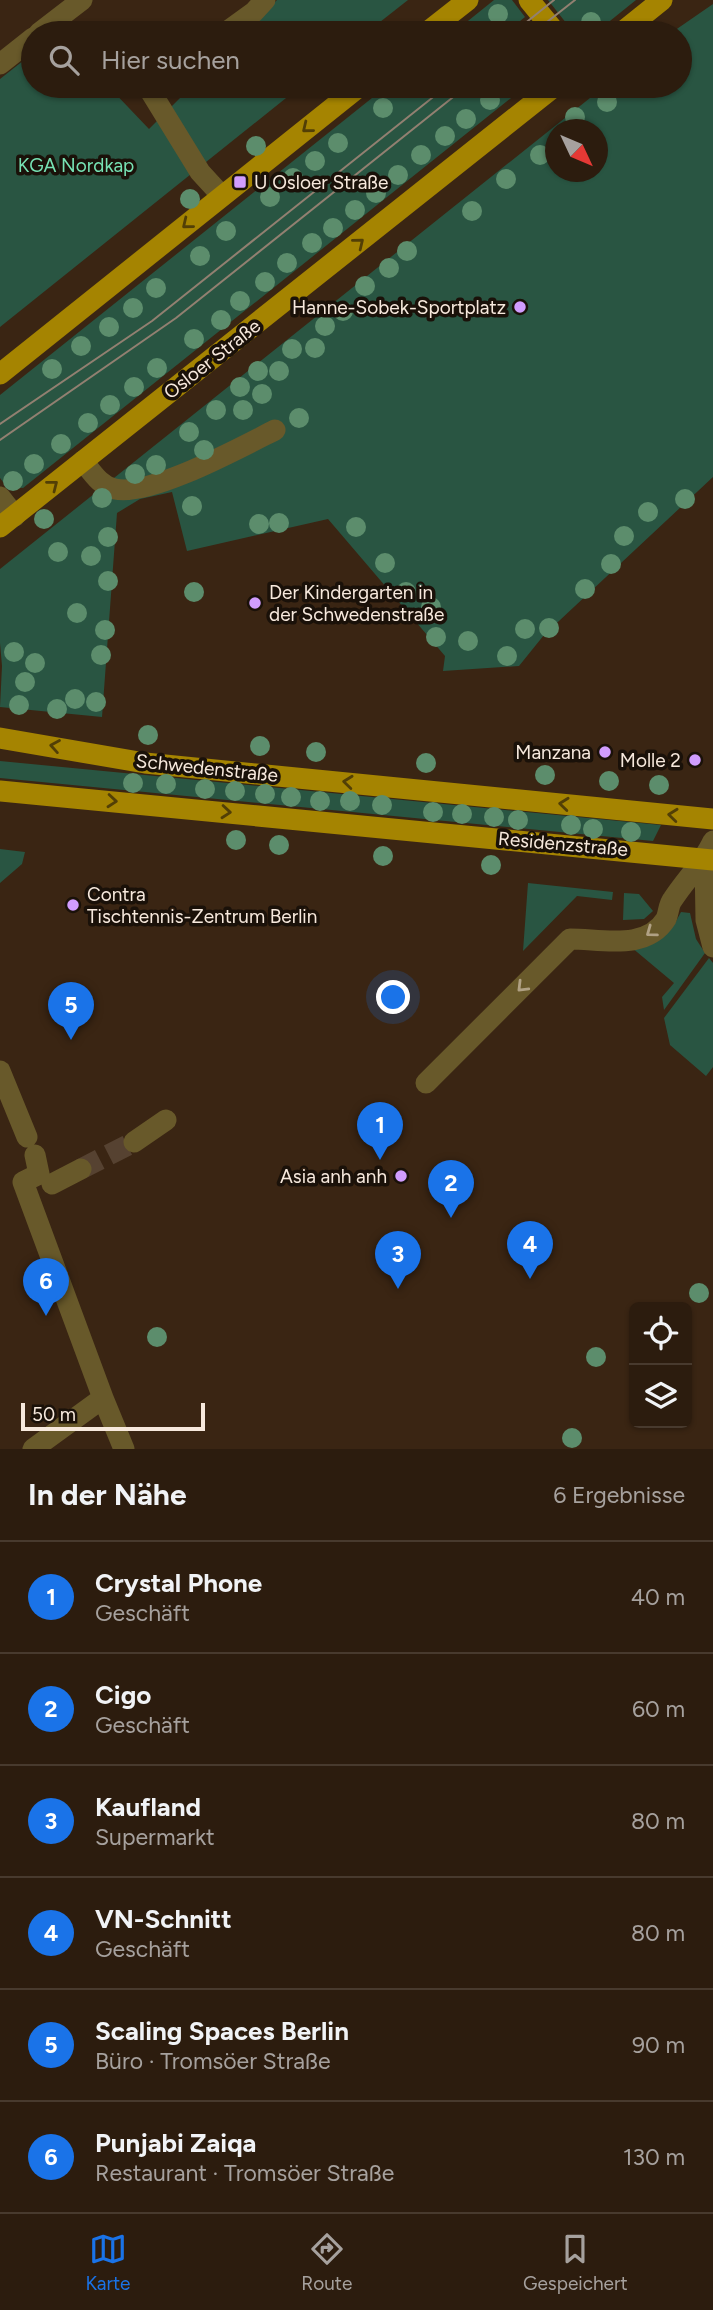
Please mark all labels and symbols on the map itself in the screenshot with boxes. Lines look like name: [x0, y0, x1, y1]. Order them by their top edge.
north arrow: [545, 119, 608, 182]
one-way arrow: [302, 120, 314, 133]
park label: KGA Nordkap: [18, 154, 134, 177]
place label: U Osloer Straße: [254, 171, 388, 194]
marker: U Osloer Straße: [232, 174, 248, 190]
one-way arrow: [182, 216, 194, 229]
one-way arrow: [351, 239, 364, 251]
place label: Hanne-Sobek-Sportplatz: [292, 296, 506, 319]
marker: Hanne-Sobek-Sportplatz: [512, 299, 528, 315]
street label: Osloer Straße: [159, 314, 265, 404]
one-way arrow: [46, 480, 58, 493]
place label: Der Kindergarten in der Schwedenstraße: [269, 581, 444, 626]
marker: Der Kindergarten in der Schwedenstraße: [247, 595, 263, 611]
one-way arrow: [49, 739, 61, 754]
place label: Manzana: [515, 741, 591, 764]
marker: Manzana: [597, 744, 613, 760]
street label: Schwedenstraße: [135, 749, 279, 787]
place label: Molle 2: [620, 749, 681, 772]
marker: Molle 2: [687, 752, 703, 768]
one-way arrow: [342, 775, 354, 790]
one-way arrow: [106, 794, 118, 809]
one-way arrow: [559, 797, 570, 812]
one-way arrow: [221, 804, 232, 819]
one-way arrow: [667, 807, 679, 822]
street label: Residenzstraße: [497, 827, 629, 861]
place label: Contra Tischtennis-Zentrum Berlin: [87, 883, 317, 928]
marker: Contra Tischtennis-Zentrum Berlin: [65, 897, 81, 913]
one-way arrow: [646, 924, 659, 936]
one-way arrow: [518, 979, 530, 991]
your location: [376, 980, 410, 1014]
pin: 5: [48, 982, 94, 1040]
pin: 1: [357, 1102, 403, 1160]
pin: 2: [428, 1160, 474, 1218]
place label: Asia anh anh: [280, 1165, 387, 1188]
marker: Asia anh anh: [393, 1168, 409, 1184]
pin: 4: [507, 1221, 553, 1279]
pin: 3: [375, 1231, 421, 1289]
pin: 6: [23, 1258, 69, 1316]
scale bar: [21, 1400, 205, 1432]

